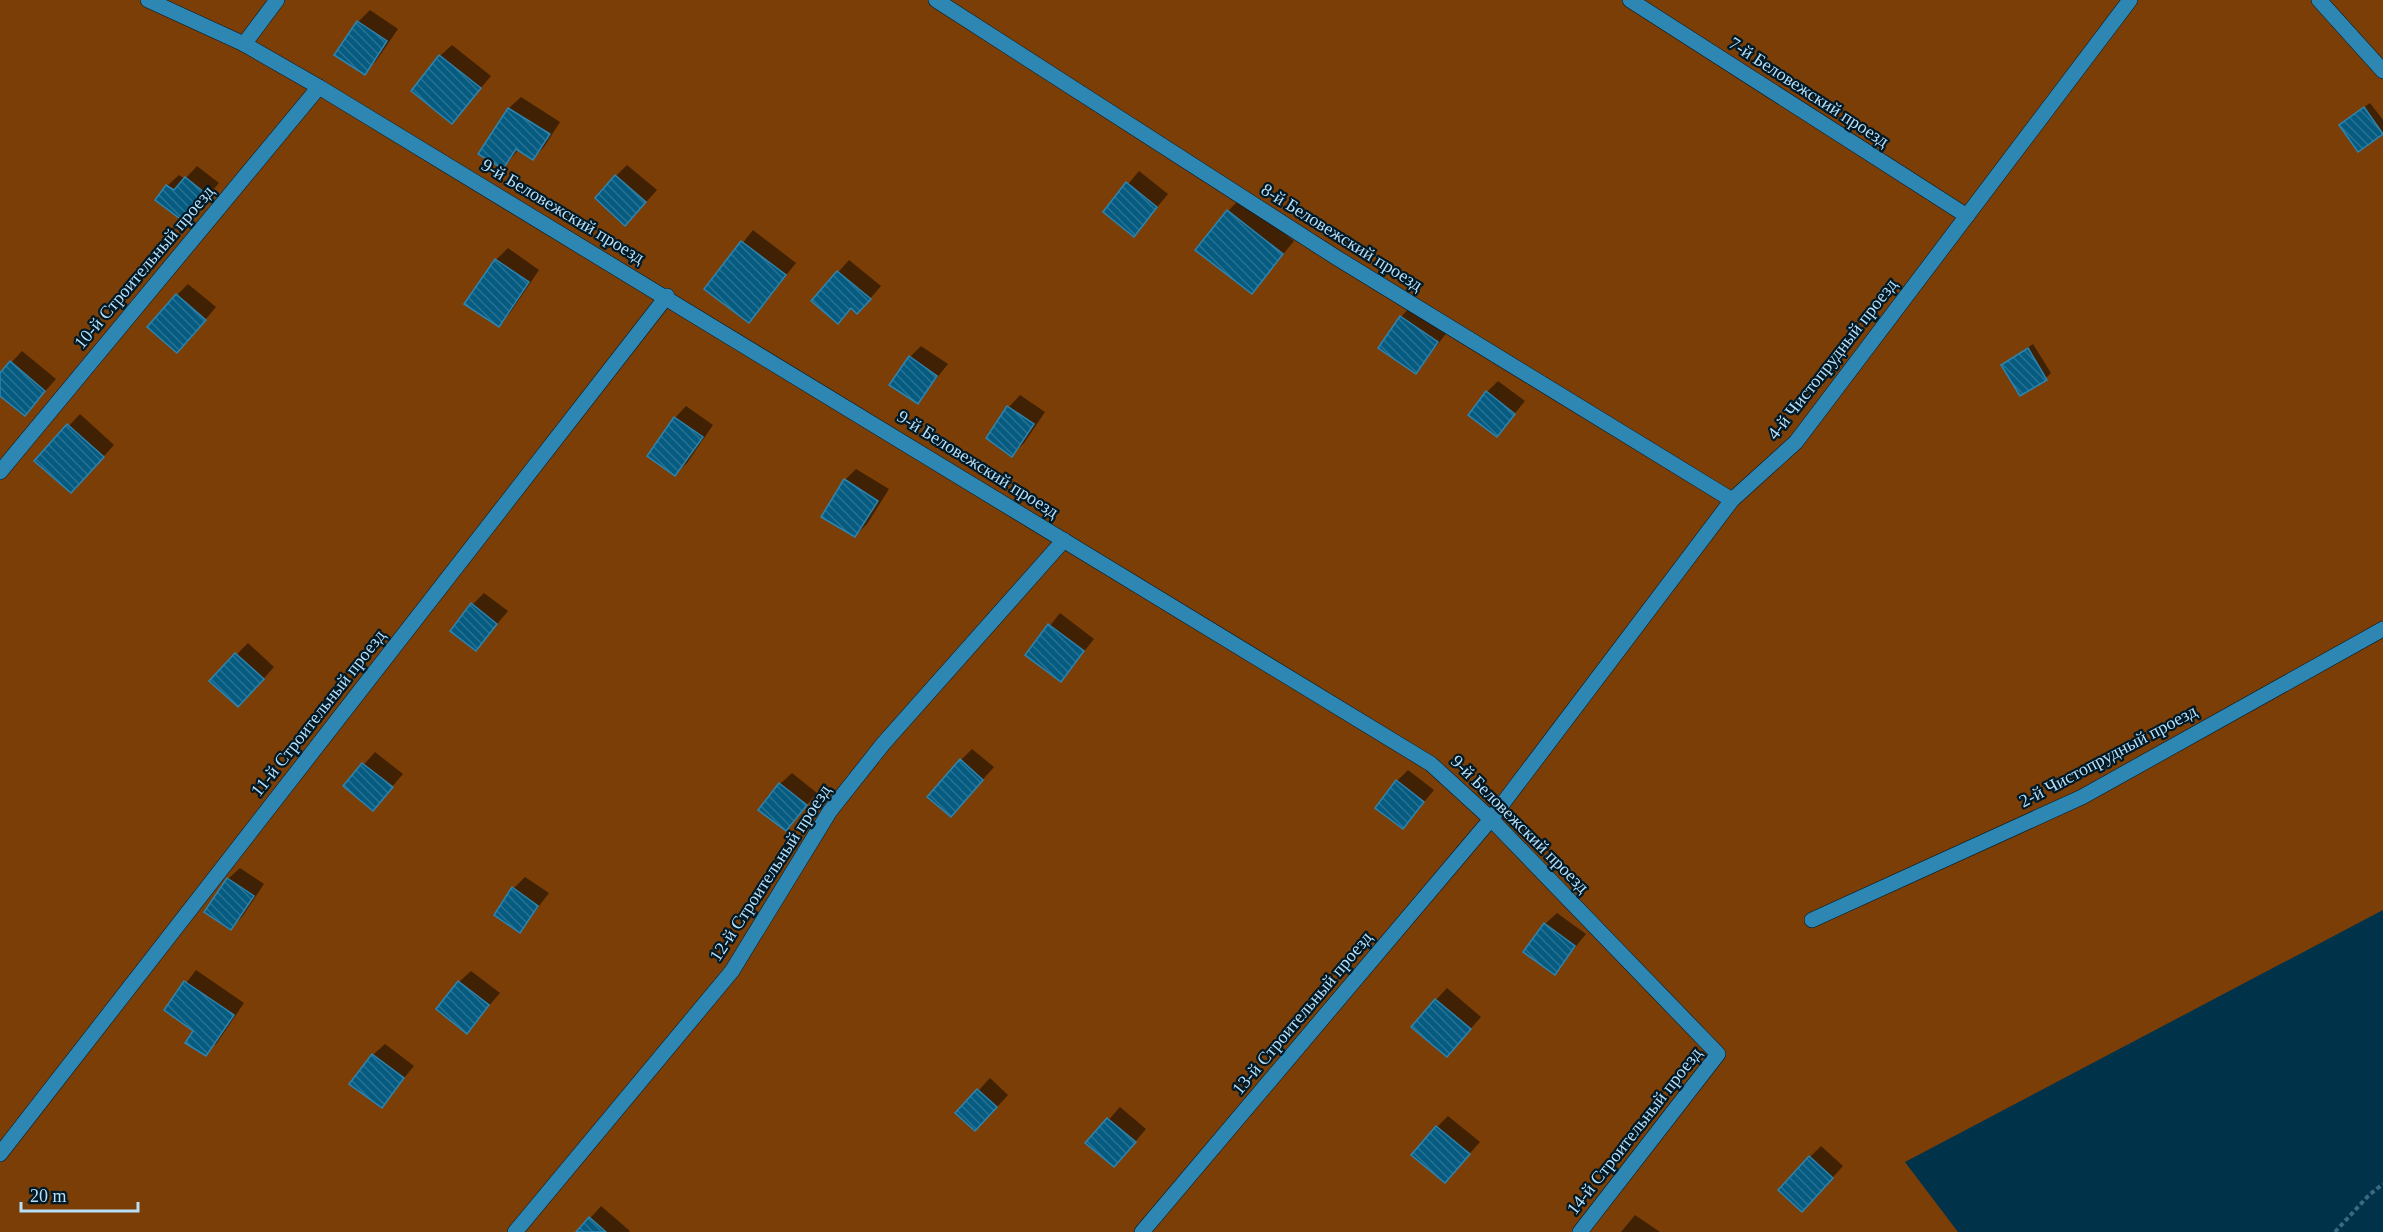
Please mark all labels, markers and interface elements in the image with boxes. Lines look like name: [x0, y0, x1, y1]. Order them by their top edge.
street label: 7-й Беловежский проезд: [1725, 33, 1893, 151]
street label: 9-й Беловежский проезд: [478, 154, 648, 268]
street label: 8-й Беловежский проезд: [1258, 179, 1426, 295]
street label: 10-й Строительный проезд: [70, 181, 218, 353]
street label: 4-й Чистопрудный проезд: [1763, 275, 1901, 443]
street label: 9-й Беловежский проезд: [894, 406, 1062, 522]
street label: 11-й Строительный проезд: [247, 626, 389, 800]
street label: 2-й Чистопрудный проезд: [2016, 701, 2200, 811]
street label: 9-й Беловежский проезд: [1447, 751, 1593, 897]
street label: 12-й Строительный проезд: [705, 781, 835, 965]
street label: 13-й Строительный проезд: [1228, 927, 1376, 1099]
street label: 14-й Строительный проезд: [1563, 1043, 1705, 1219]
scale bar: [21, 1175, 138, 1213]
text: 20 m: [30, 1186, 67, 1206]

